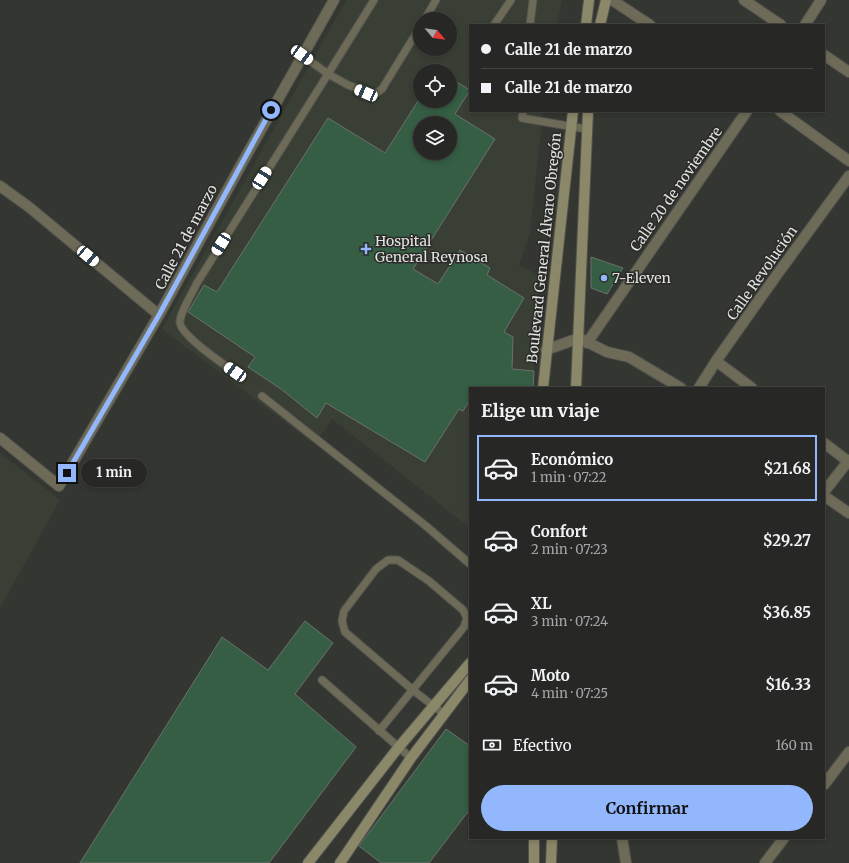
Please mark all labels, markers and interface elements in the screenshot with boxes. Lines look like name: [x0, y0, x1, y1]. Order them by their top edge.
north arrow: [413, 12, 457, 56]
map controls: [413, 12, 457, 160]
text: Calle 21 de marzo: [505, 40, 632, 59]
car: [289, 43, 315, 67]
button: locate: [413, 64, 457, 108]
text: Calle 21 de marzo: [505, 78, 632, 97]
car: [353, 83, 379, 103]
route start: [262, 101, 280, 119]
button: layers: [413, 116, 457, 160]
street label: Calle 20 de noviembre: [626, 123, 726, 255]
street label: Boulevard General Álvaro Obregón: [523, 132, 565, 364]
car: [251, 165, 273, 191]
street label: Calle 21 de marzo: [151, 181, 221, 293]
street label: Calle Revolución: [723, 222, 801, 324]
car: [210, 231, 232, 257]
place label: Hospital General Reynosa: [375, 232, 489, 266]
marker: Hospital General Reynosa: [360, 243, 372, 255]
car: [75, 244, 101, 268]
place label: 7-Eleven: [612, 269, 671, 287]
marker: 7-Eleven: [599, 273, 609, 283]
car: [222, 360, 248, 384]
text: Elige un viaje: [481, 399, 600, 422]
icon: car: [483, 450, 519, 486]
text: Económico: [531, 450, 613, 469]
callout: 1 min: [81, 459, 147, 487]
text: $21.68: [763, 459, 811, 478]
route end: [58, 464, 76, 482]
text: 1 min: [96, 464, 132, 481]
text: 1 min · 07:22: [531, 469, 606, 486]
icon: car: [483, 522, 519, 558]
text: Confort: [531, 522, 588, 541]
text: $29.27: [763, 531, 811, 550]
text: 2 min · 07:23: [531, 541, 608, 558]
icon: car: [483, 594, 519, 630]
text: XL: [531, 594, 552, 613]
text: $36.85: [762, 603, 811, 622]
text: 3 min · 07:24: [531, 613, 608, 630]
icon: car: [483, 666, 519, 702]
text: Moto: [531, 666, 570, 685]
text: $16.33: [765, 675, 811, 694]
text: 4 min · 07:25: [531, 685, 608, 702]
icon: cash: [481, 734, 503, 756]
text: Efectivo: [513, 736, 571, 755]
text: 160 m: [775, 737, 813, 754]
button: Confirmar: [481, 785, 813, 831]

